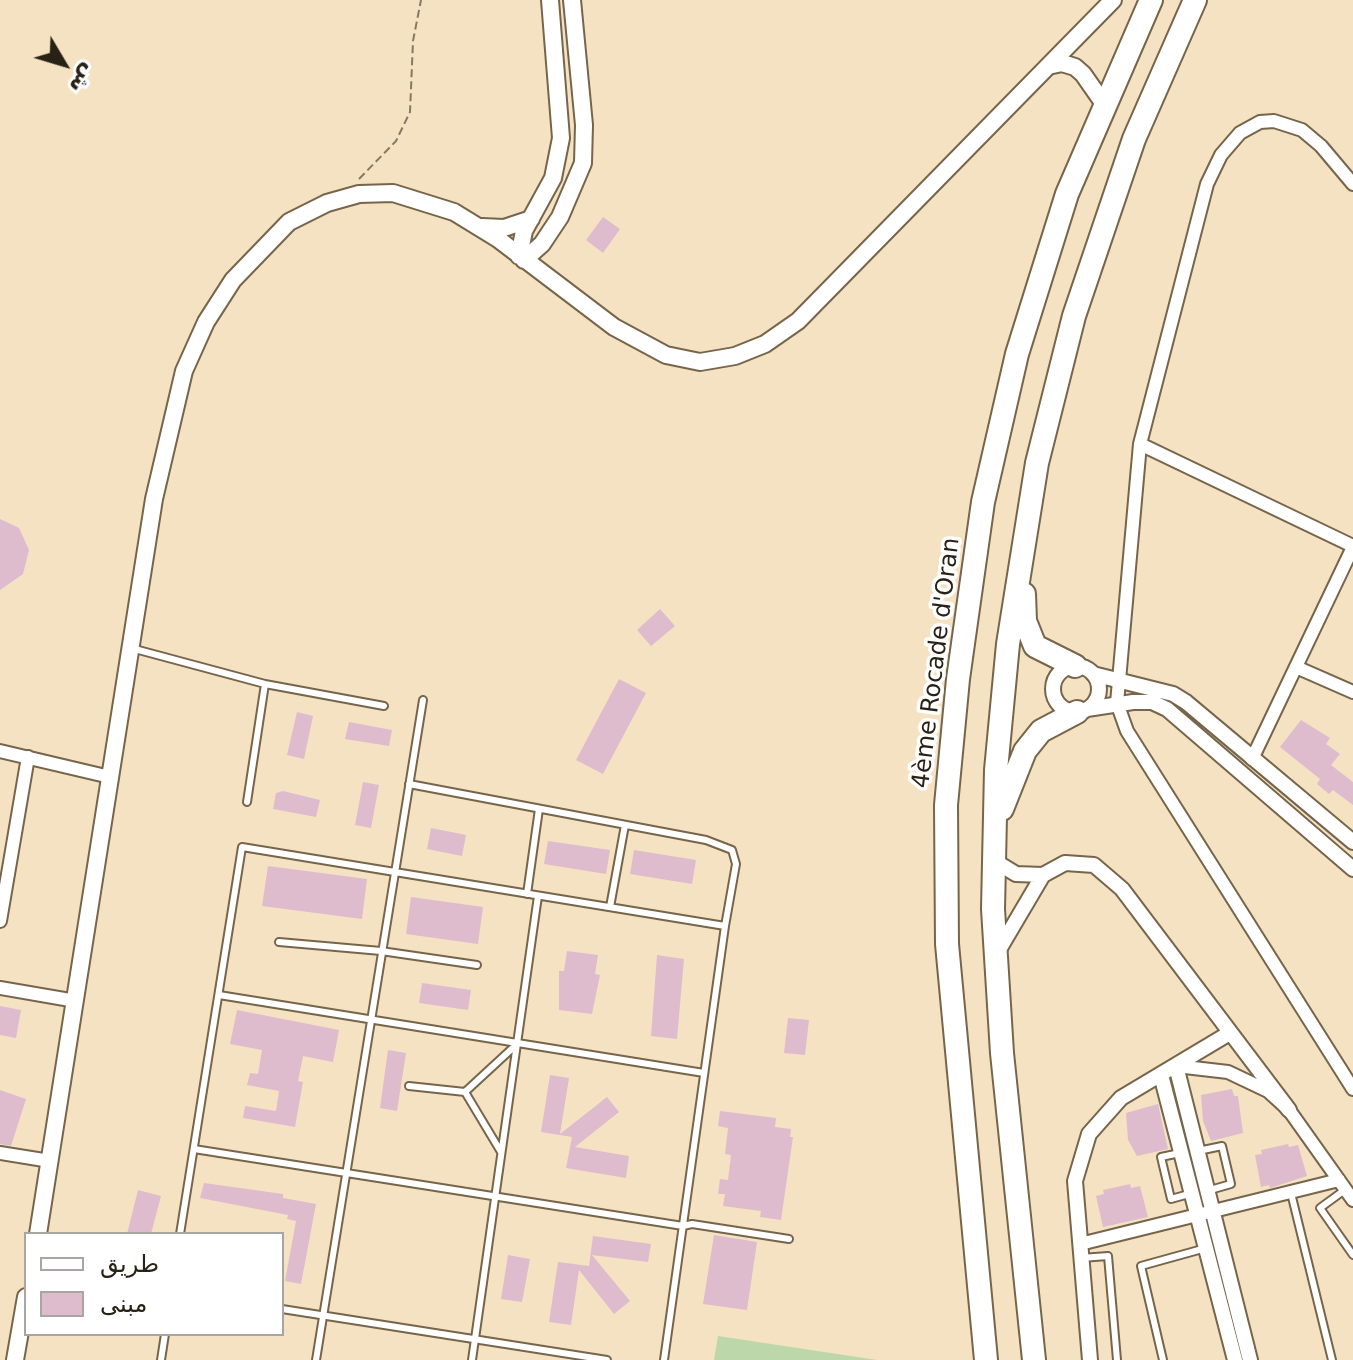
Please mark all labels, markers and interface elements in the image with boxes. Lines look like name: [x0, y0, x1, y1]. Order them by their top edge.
north arrow: [24, 24, 104, 104]
text: ش: [64, 59, 103, 99]
street label: 4ème Rocade d'Oran: [907, 536, 967, 790]
legend: [24, 1232, 284, 1336]
text: طريق: [100, 1250, 159, 1278]
text: مبنى: [100, 1290, 147, 1318]

